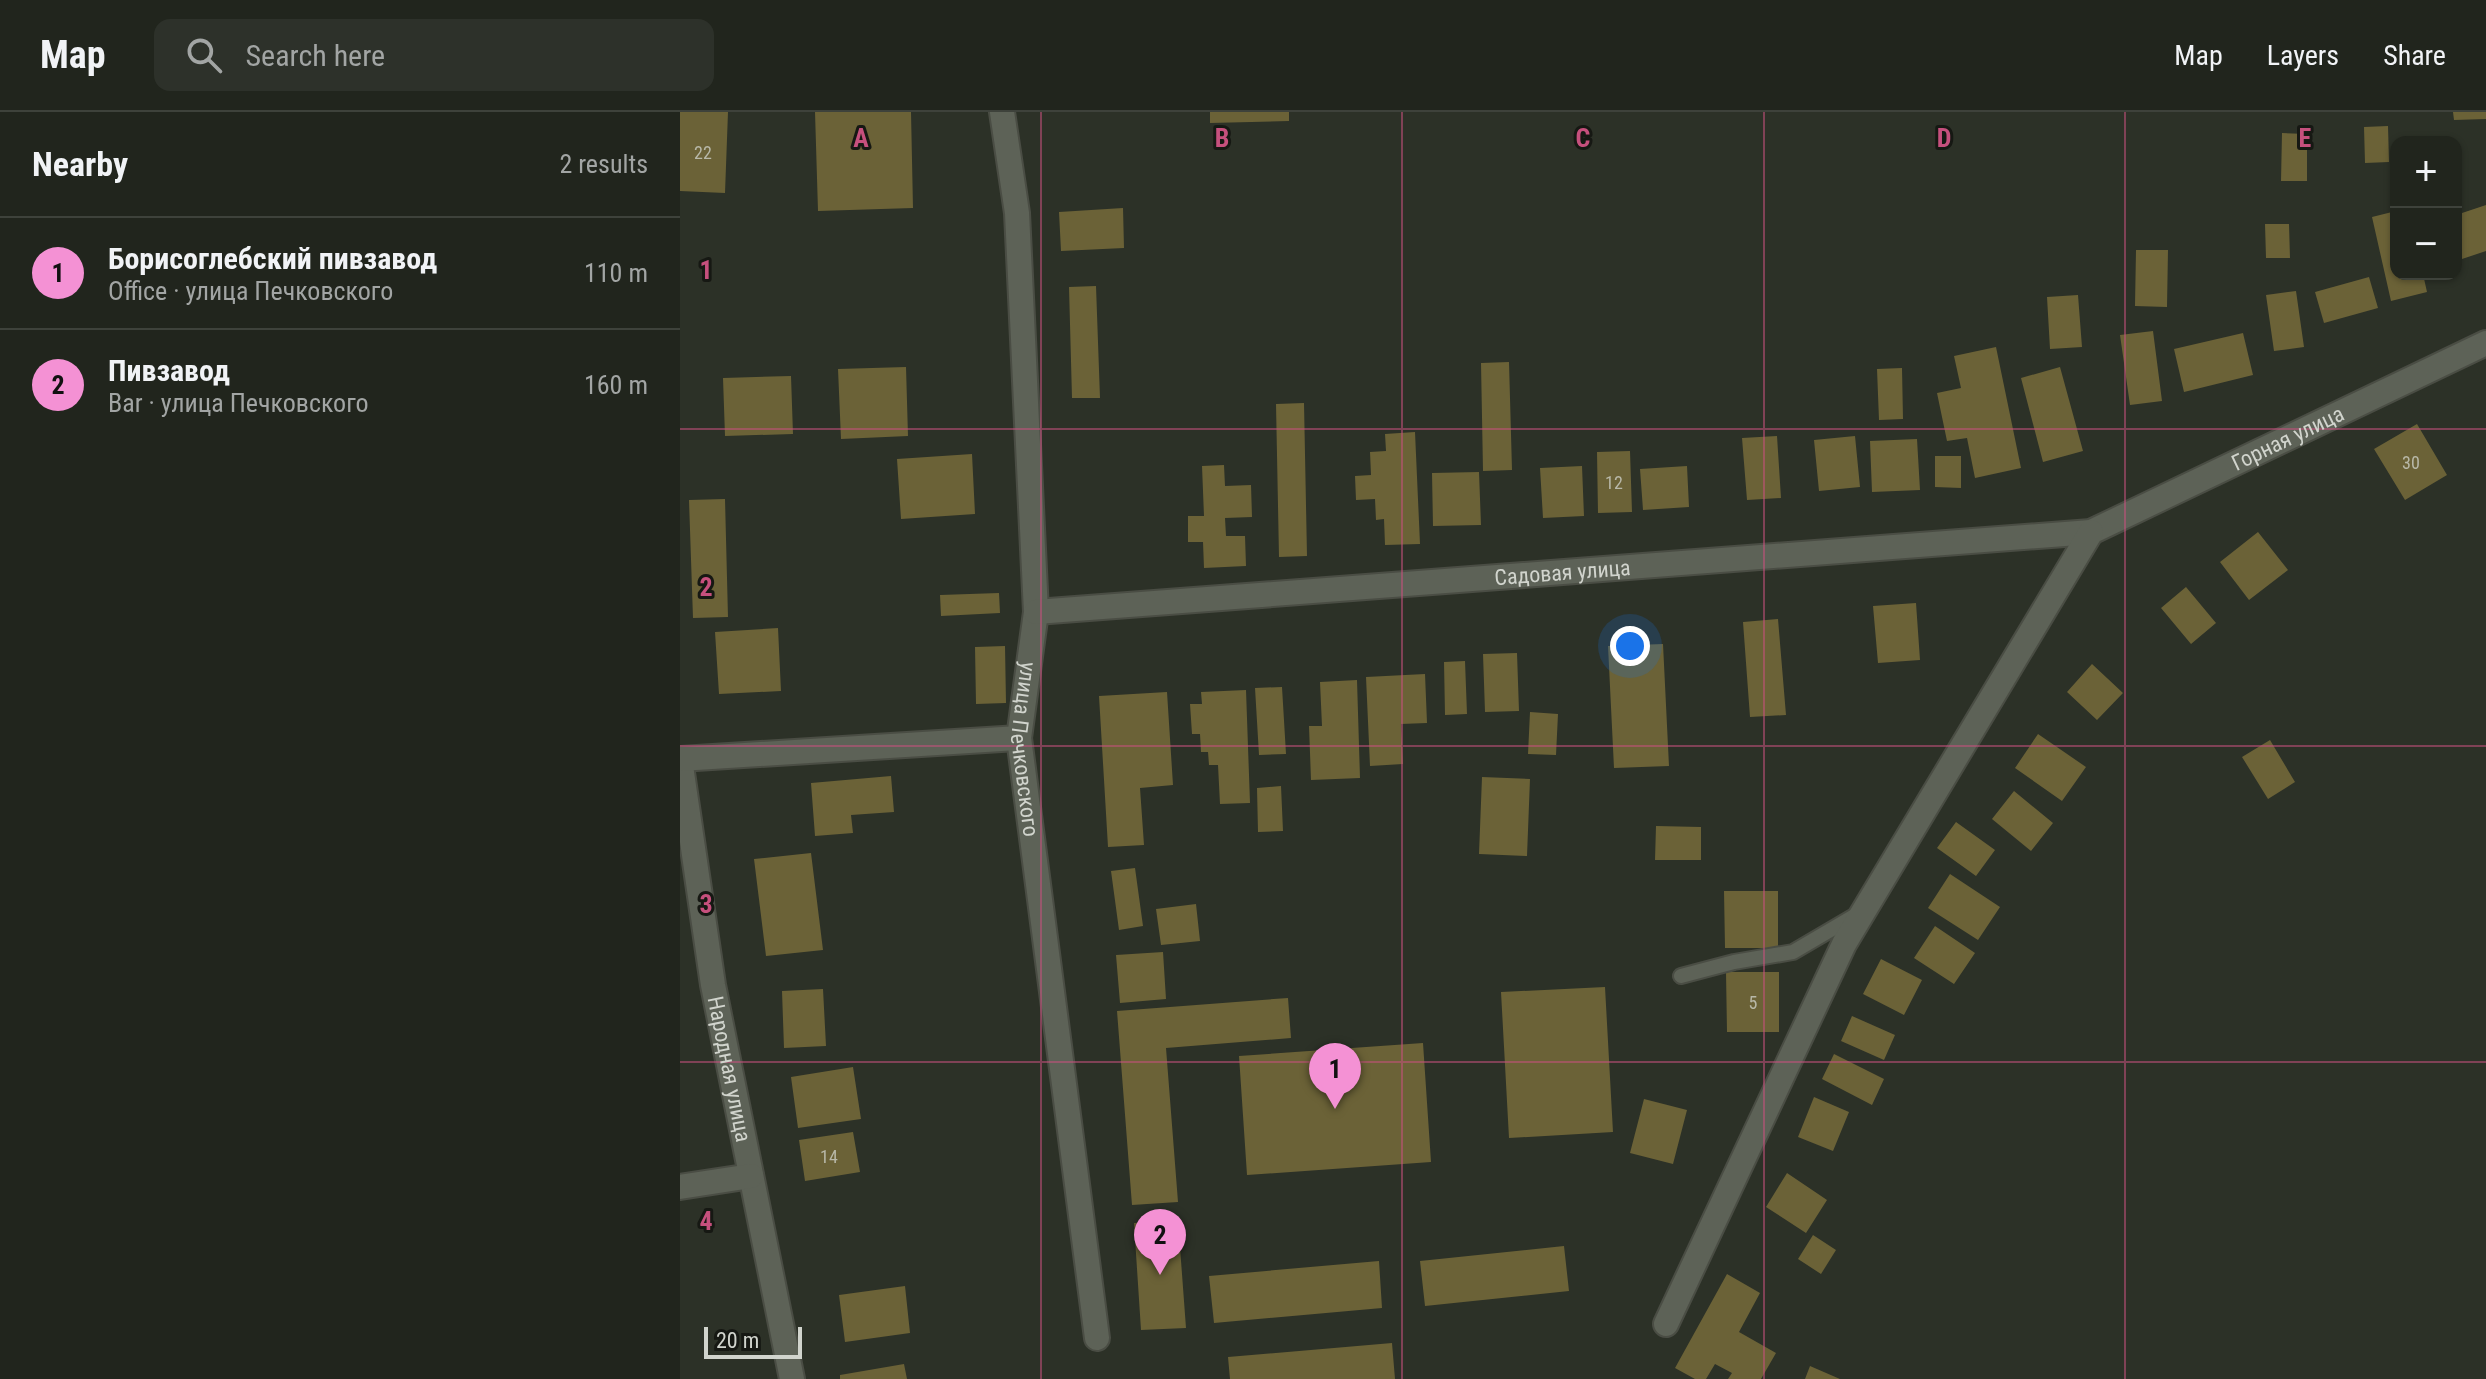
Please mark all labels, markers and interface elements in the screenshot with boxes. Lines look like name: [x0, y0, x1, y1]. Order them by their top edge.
search box: [154, 19, 714, 91]
text: Map: [40, 33, 106, 77]
icon: search: [182, 33, 226, 77]
text: Search here: [246, 38, 385, 73]
text: Map: [2174, 39, 2223, 72]
text: Layers: [2267, 39, 2339, 72]
text: Share: [2383, 39, 2446, 72]
text: A: [853, 123, 869, 153]
text: B: [1215, 123, 1229, 153]
text: C: [1576, 123, 1591, 153]
text: D: [1937, 123, 1951, 153]
text: E: [2299, 123, 2312, 153]
map controls: [2390, 136, 2462, 280]
button: +: [2390, 136, 2462, 208]
house number: 22: [694, 142, 712, 163]
text: Nearby: [32, 144, 128, 184]
text: 2 results: [559, 149, 648, 179]
button: −: [2390, 208, 2462, 280]
text: Борисоглебский пивзавод: [108, 241, 437, 276]
text: 1: [699, 255, 713, 285]
text: 1: [51, 258, 65, 288]
text: 110 m: [584, 258, 648, 288]
text: Office · улица Печковского: [108, 276, 393, 306]
text: Пивзавод: [108, 353, 230, 388]
text: 2: [51, 370, 65, 400]
text: 160 m: [584, 370, 648, 400]
text: Bar · улица Печковского: [108, 388, 369, 418]
street label: Горная улица: [2227, 400, 2348, 475]
house number: 30: [2402, 452, 2420, 473]
house number: 12: [1605, 472, 1623, 493]
street label: Садовая улица: [1494, 554, 1631, 590]
text: 2: [699, 572, 713, 602]
your location: [1610, 626, 1650, 666]
street label: улица Печковского: [1006, 660, 1044, 838]
text: 3: [699, 889, 713, 919]
house number: 5: [1749, 992, 1758, 1013]
street label: Народная улица: [703, 994, 757, 1144]
pin: 1: [1309, 1043, 1361, 1109]
house number: 14: [820, 1146, 838, 1167]
text: 4: [699, 1206, 713, 1236]
pin: 2: [1134, 1209, 1186, 1275]
scale bar: [704, 1323, 802, 1359]
text: 20 m: [716, 1328, 759, 1353]

